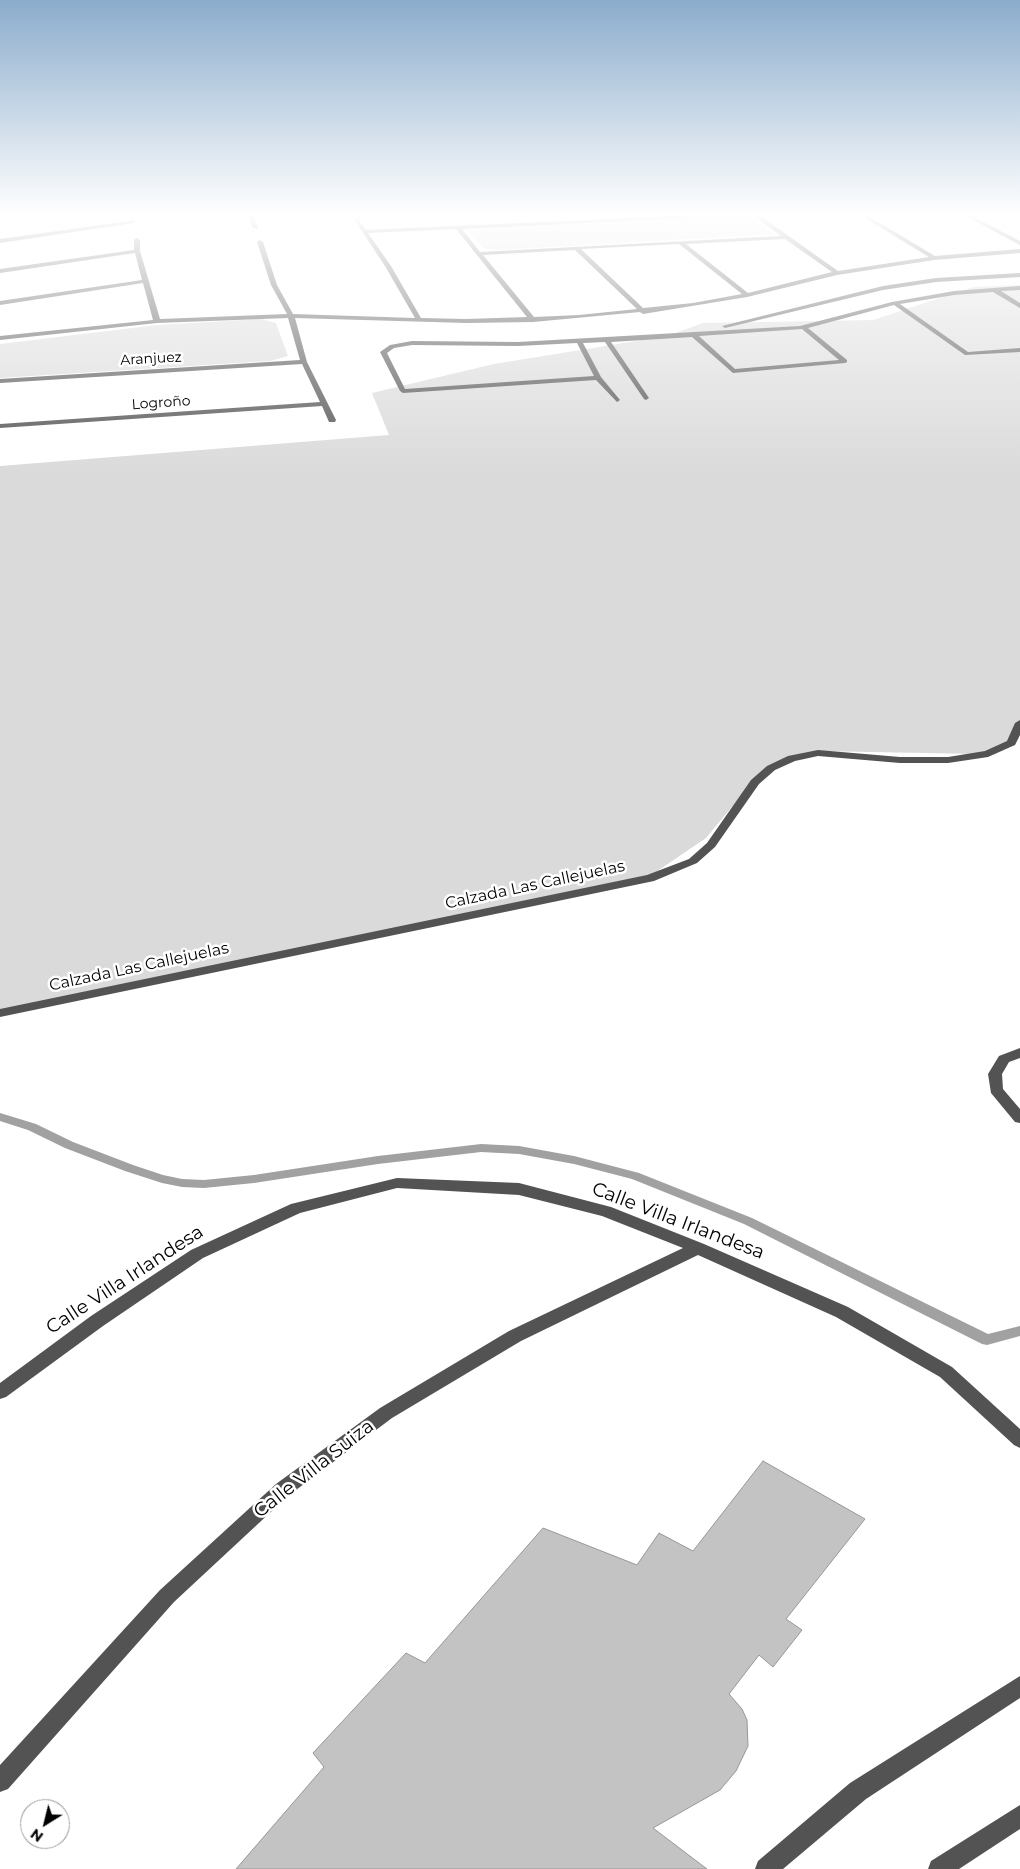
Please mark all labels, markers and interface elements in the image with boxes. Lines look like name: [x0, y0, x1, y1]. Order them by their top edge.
street label: Aranjuez: [120, 349, 182, 369]
street label: Logroño: [131, 393, 191, 413]
street label: Calzada Las Callejuelas: [443, 857, 627, 913]
street label: Calzada Las Callejuelas: [47, 939, 231, 995]
street label: Calle Villa Irlandesa: [589, 1178, 767, 1264]
street label: Calle Villa Irlandesa: [42, 1221, 208, 1339]
street label: Calle Villa Suiza: [249, 1415, 379, 1523]
north arrow: [20, 1799, 70, 1849]
text: N: [27, 1825, 47, 1846]

